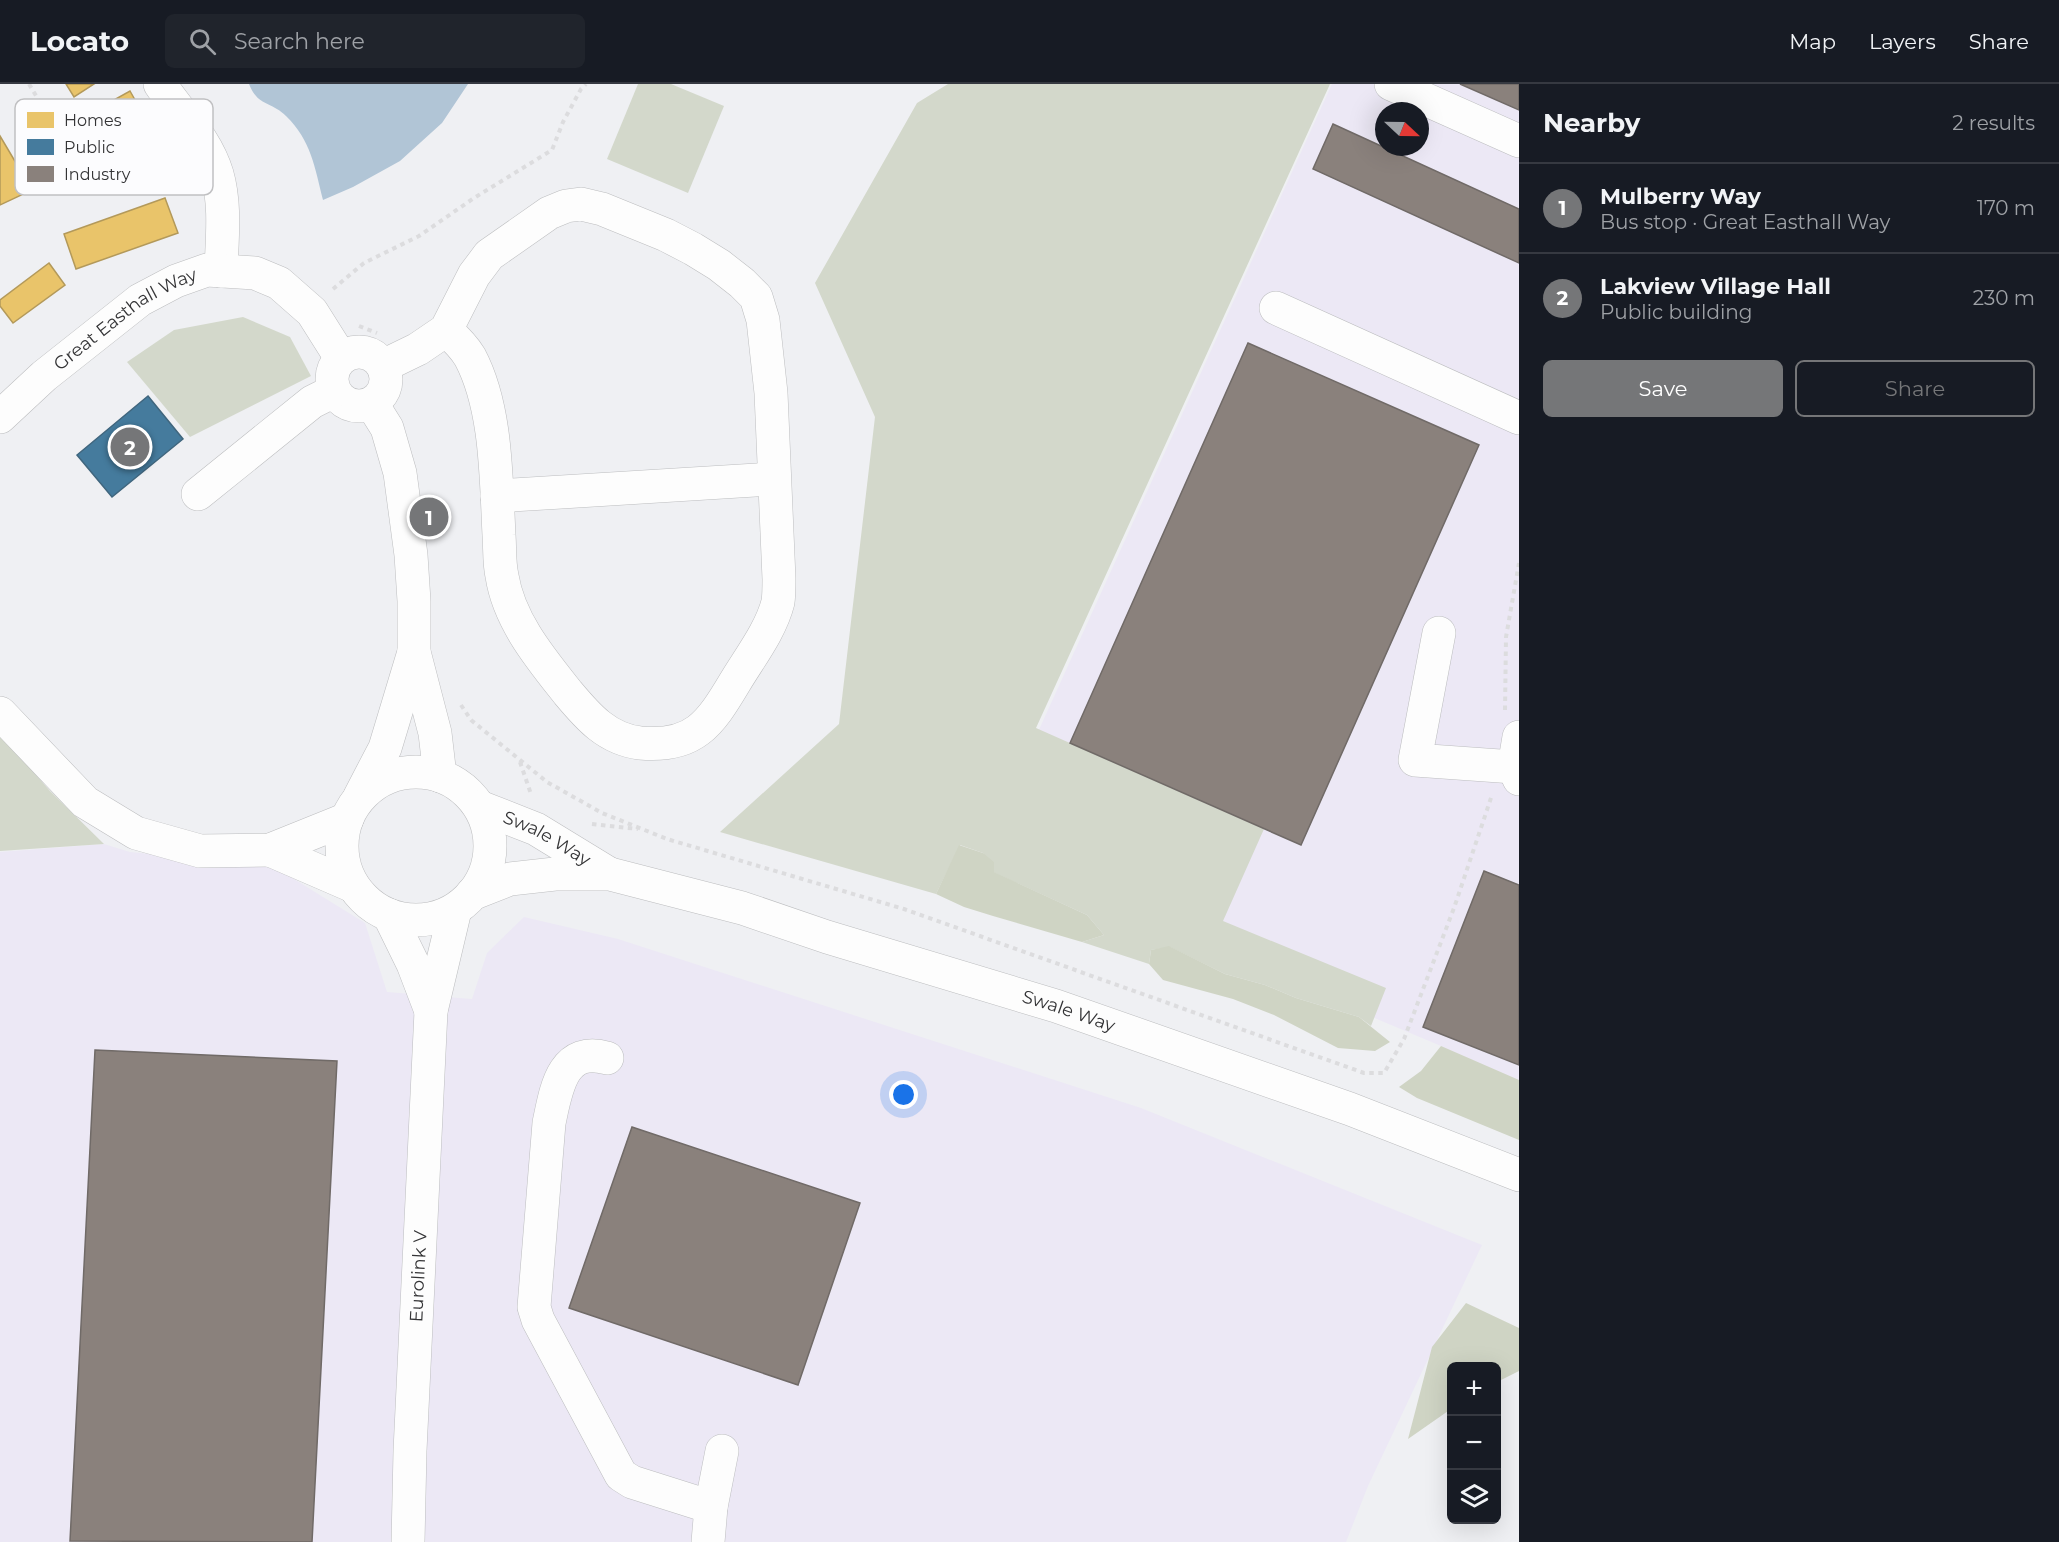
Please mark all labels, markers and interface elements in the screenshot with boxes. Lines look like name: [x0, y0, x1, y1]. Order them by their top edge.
search box: [165, 14, 585, 68]
text: Locato: [30, 24, 129, 58]
icon: search: [186, 25, 219, 58]
text: Search here: [234, 28, 365, 55]
text: Map: [1789, 29, 1836, 54]
text: Layers: [1869, 29, 1936, 54]
text: Share: [1969, 29, 2029, 54]
legend: [15, 99, 213, 195]
north arrow: [1375, 102, 1429, 156]
text: Nearby: [1543, 107, 1640, 139]
text: Homes: [64, 111, 122, 130]
text: 2 results: [1952, 111, 2035, 135]
text: Public: [64, 138, 115, 157]
text: Industry: [64, 165, 131, 184]
text: Mulberry Way: [1600, 183, 1761, 210]
text: 1: [1559, 196, 1566, 220]
text: 170 m: [1977, 196, 2035, 220]
text: Bus stop · Great Easthall Way: [1600, 210, 1890, 234]
street label: Great Easthall Way: [49, 263, 200, 375]
text: Lakview Village Hall: [1600, 273, 1831, 300]
text: 2: [1557, 286, 1568, 310]
text: 230 m: [1973, 286, 2035, 310]
text: Public building: [1600, 300, 1753, 324]
button: Save: [1543, 360, 1783, 417]
button: Share: [1795, 360, 2035, 417]
pin: 2: [110, 424, 150, 470]
pin: 1: [410, 494, 448, 540]
street label: Swale Way: [500, 806, 595, 871]
street label: Swale Way: [1020, 985, 1118, 1037]
your location: [889, 1080, 918, 1109]
street label: Eurolink V: [405, 1229, 432, 1323]
map controls: [1447, 1362, 1501, 1524]
button: +: [1447, 1362, 1501, 1416]
button: −: [1447, 1416, 1501, 1470]
button: layers: [1447, 1470, 1501, 1524]

